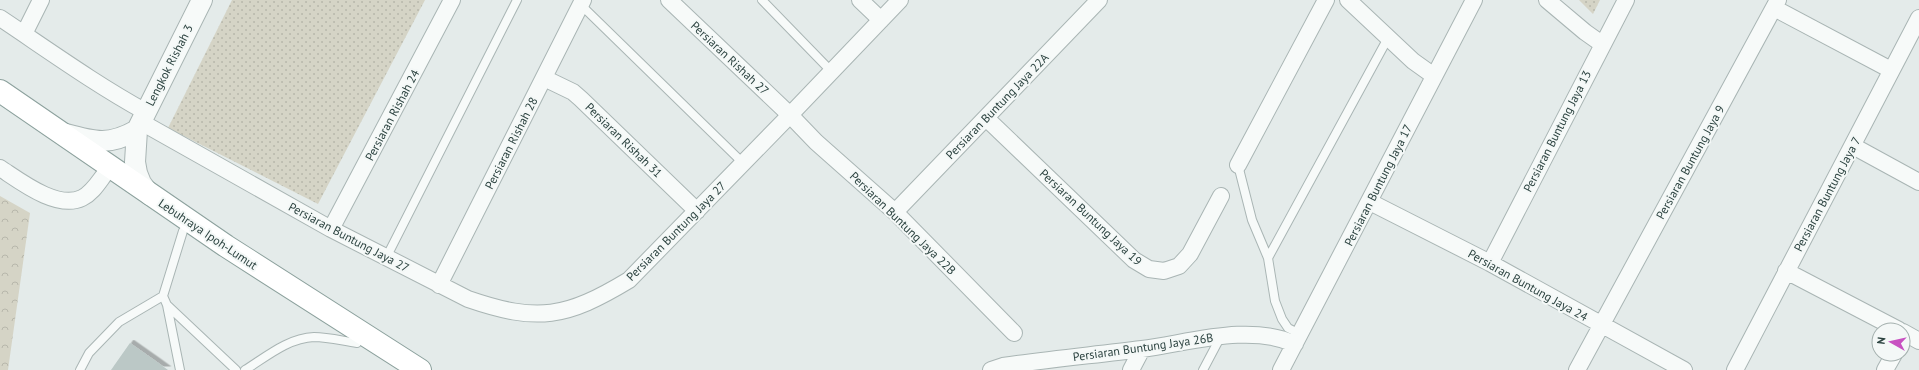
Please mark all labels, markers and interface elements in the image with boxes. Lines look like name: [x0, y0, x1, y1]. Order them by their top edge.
street label: Persiaran Rishah 27: [688, 18, 772, 98]
street label: Lengkok Rishah 3: [142, 22, 196, 108]
street label: Persiaran Buntung Jaya 22A: [942, 50, 1052, 162]
street label: Persiaran Rishah 24: [362, 66, 423, 163]
street label: Persiaran Buntung Jaya 13: [1520, 68, 1594, 194]
street label: Persiaran Rishah 28: [481, 94, 541, 192]
street label: Persiaran Rishah 31: [582, 99, 666, 181]
street label: Persiaran Buntung Jaya 9: [1652, 102, 1728, 222]
street label: Persiaran Buntung Jaya 17: [1341, 122, 1415, 248]
street label: Persiaran Buntung Jaya 7: [1790, 134, 1864, 254]
street label: Persiaran Buntung Jaya 19: [1037, 166, 1145, 268]
street label: Persiaran Buntung Jaya 22B: [847, 168, 959, 278]
street label: Persiaran Buntung Jaya 27: [623, 178, 729, 284]
street label: Lebuhraya Ipoh-Lumut: [156, 195, 260, 273]
street label: Persiaran Buntung Jaya 27: [286, 199, 412, 275]
street label: Persiaran Buntung Jaya 24: [1466, 246, 1591, 324]
north arrow: [1871, 322, 1911, 362]
street label: Persiaran Buntung Jaya 26B: [1072, 330, 1214, 364]
text: N: [1874, 336, 1889, 345]

